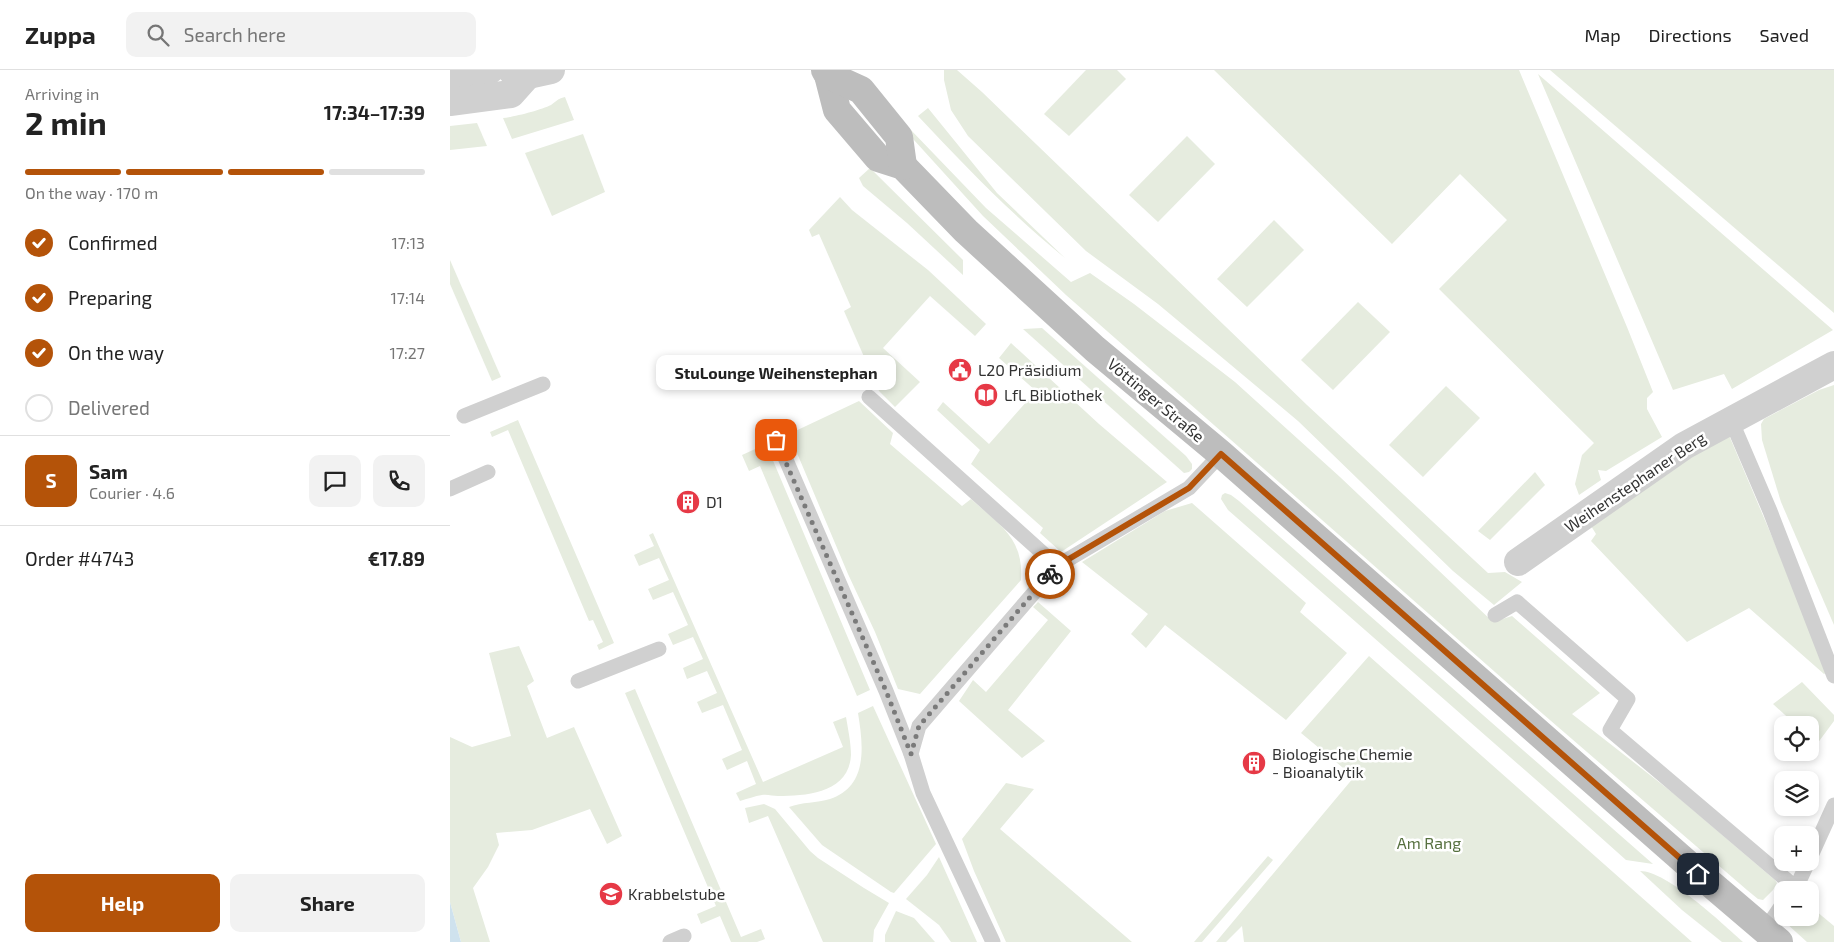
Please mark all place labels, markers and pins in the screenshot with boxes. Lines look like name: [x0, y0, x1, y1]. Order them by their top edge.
callout: StuLounge Weihenstephan: [656, 355, 896, 390]
public building icon: L20 Präsidium: [947, 357, 973, 383]
place label: L20 Präsidium: [978, 360, 1081, 379]
library icon: LfL Bibliothek: [973, 382, 999, 408]
place label: LfL Bibliothek: [1004, 385, 1102, 404]
pin: [755, 419, 797, 461]
building icon: D1: [675, 489, 701, 515]
place label: D1: [706, 492, 723, 511]
place label: Biologische Chemie - Bioanalytik: [1272, 744, 1413, 781]
building icon: Biologische Chemie - Bioanalytik: [1241, 750, 1267, 776]
pin: [1677, 853, 1719, 895]
school or university icon: Krabbelstube: [598, 881, 624, 907]
place label: Krabbelstube: [628, 884, 725, 903]

